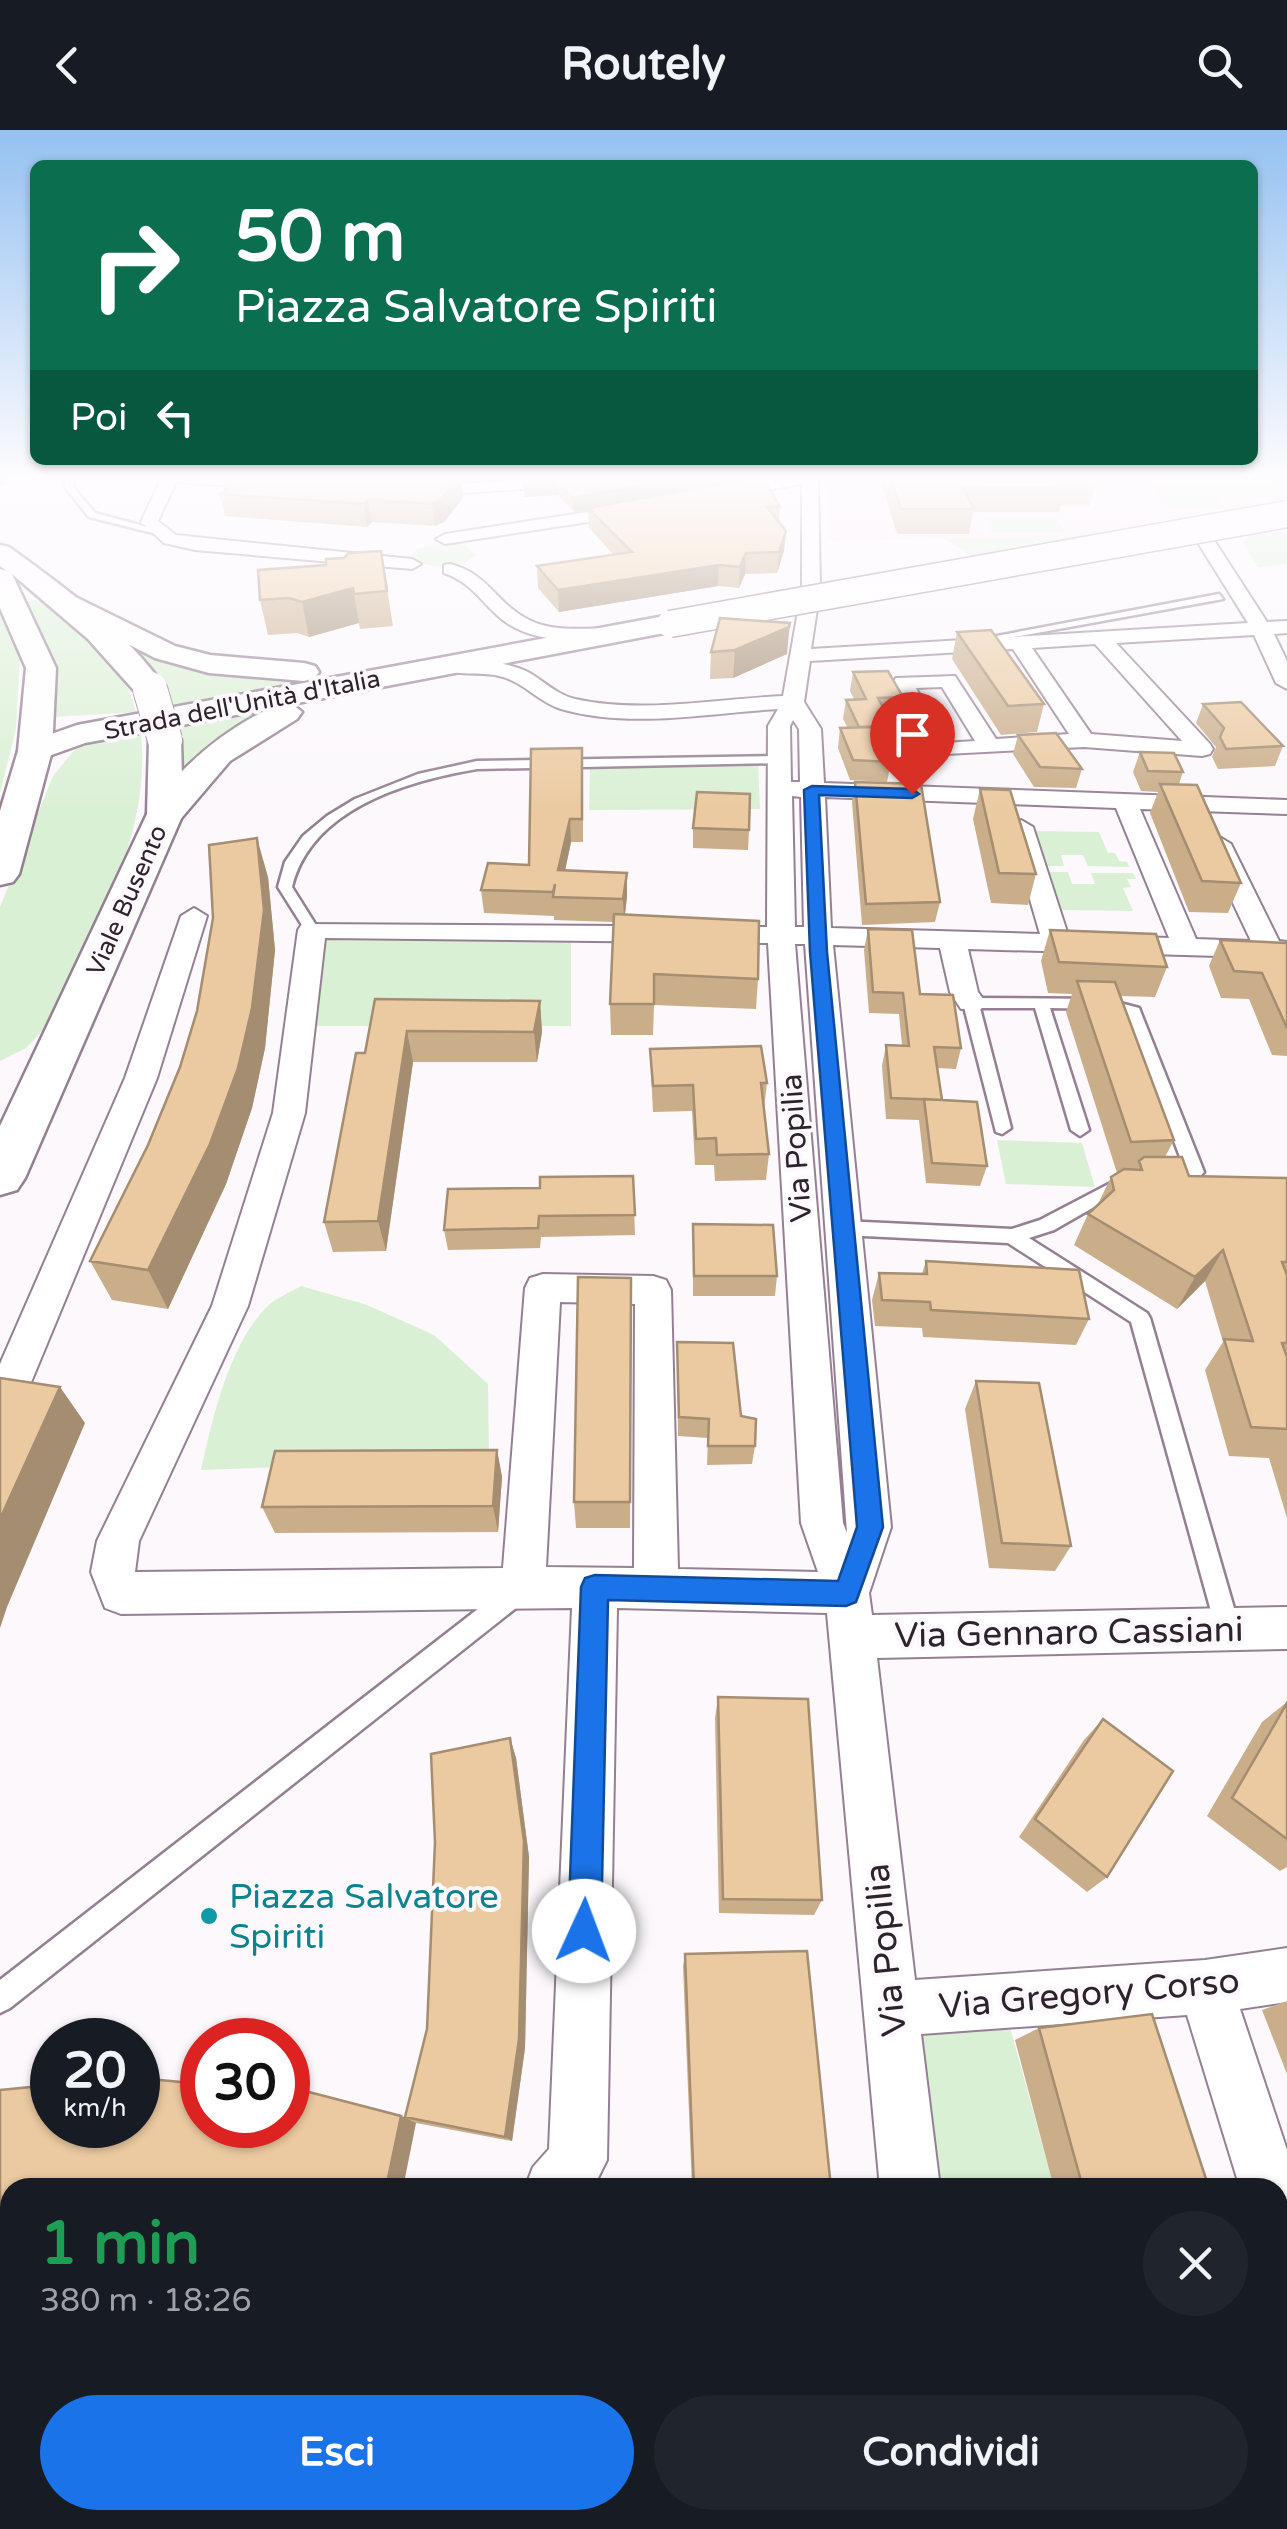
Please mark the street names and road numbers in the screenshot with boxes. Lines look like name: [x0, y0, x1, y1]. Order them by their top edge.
street label: Strada dell'Unità d'Italia: [102, 663, 383, 746]
street label: Viale Busento: [80, 820, 174, 981]
street label: Via Popilia: [773, 1072, 820, 1223]
street label: Via Gennaro Cassiani: [894, 1609, 1244, 1657]
street label: Via Popilia: [856, 1861, 916, 2038]
street label: Via Gregory Corso: [937, 1960, 1241, 2028]

